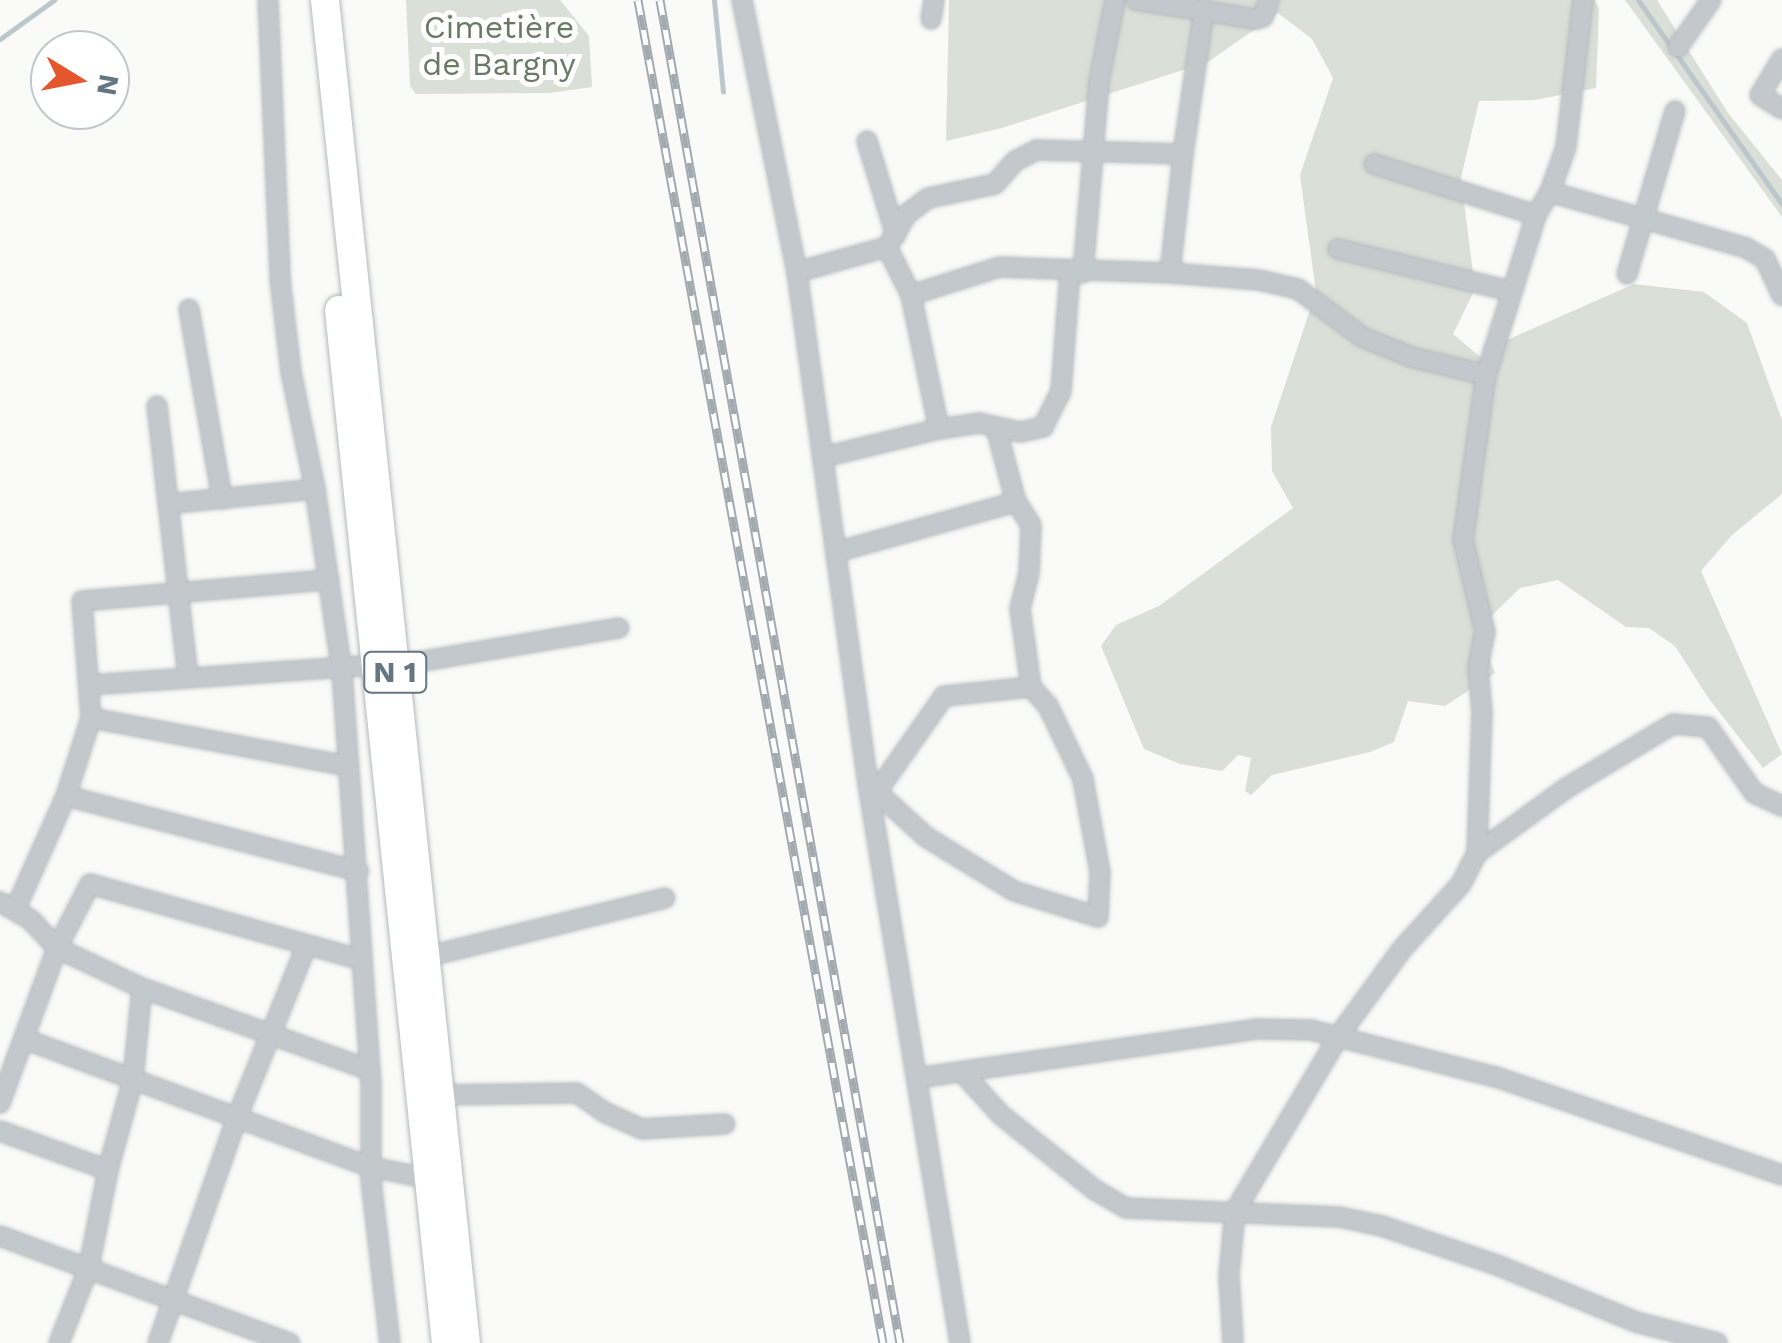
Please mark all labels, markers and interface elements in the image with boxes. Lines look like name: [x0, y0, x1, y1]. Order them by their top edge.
park label: Cimetière de Bargny: [422, 9, 576, 84]
north arrow: [30, 30, 130, 130]
text: N: [90, 72, 126, 98]
road number: N 1: [362, 647, 428, 697]

